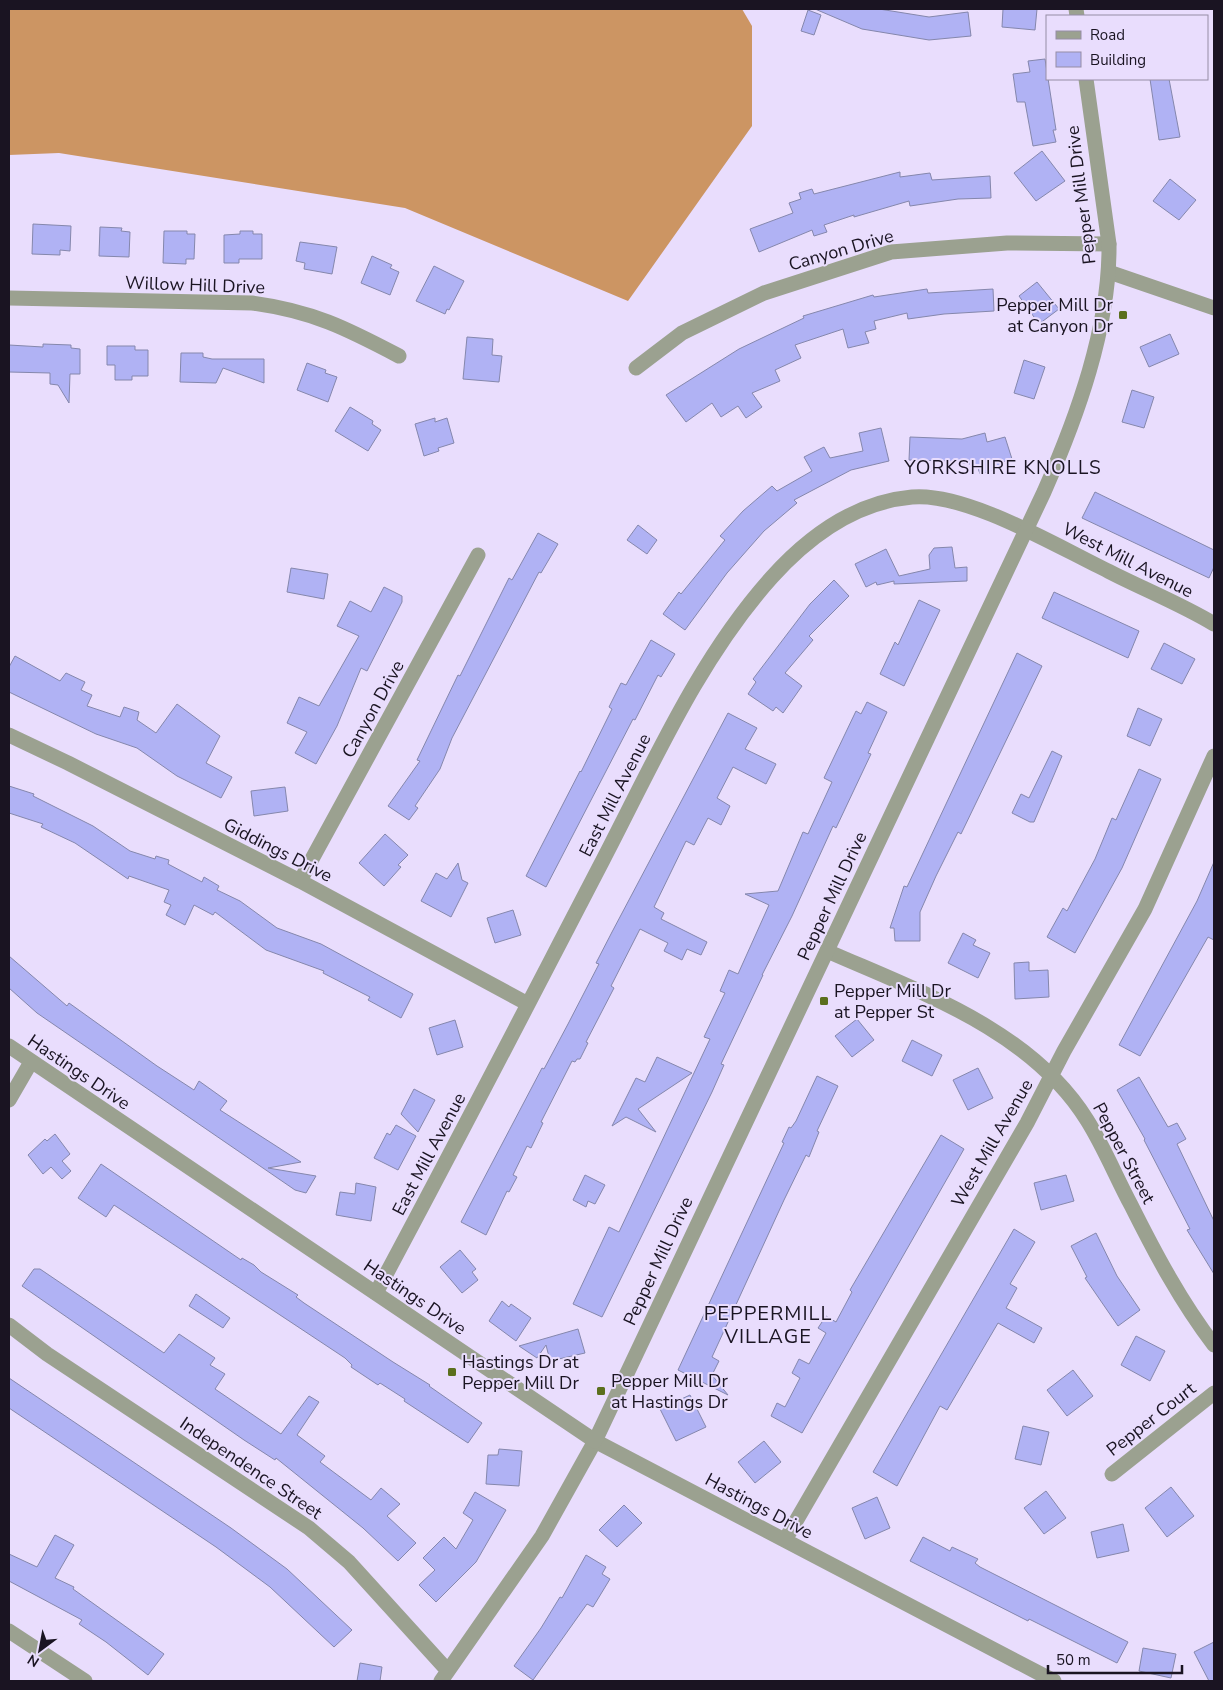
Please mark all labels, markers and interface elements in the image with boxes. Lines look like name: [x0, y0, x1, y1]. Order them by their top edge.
legend: [1046, 15, 1208, 80]
text: Road: [1090, 25, 1125, 45]
text: Building: [1090, 50, 1146, 70]
street label: Pepper Mill Drive: [1061, 124, 1101, 266]
street label: Canyon Drive: [786, 224, 896, 276]
street label: Willow Hill Drive: [125, 271, 265, 299]
place label: Pepper Mill Dr at Canyon Dr: [996, 293, 1114, 338]
marker: Pepper Mill Dr at Canyon Dr: [1117, 309, 1129, 321]
district label: YORKSHIRE KNOLLS: [903, 455, 1102, 481]
street label: West Mill Avenue: [1058, 517, 1198, 603]
street label: Canyon Drive: [336, 656, 410, 762]
street label: East Mill Avenue: [574, 729, 656, 861]
street label: Giddings Drive: [219, 812, 337, 888]
street label: Pepper Mill Drive: [792, 828, 872, 964]
place label: Pepper Mill Dr at Pepper St: [834, 979, 951, 1024]
marker: Pepper Mill Dr at Pepper St: [818, 995, 830, 1007]
street label: Hastings Drive: [23, 1029, 135, 1115]
street label: West Mill Avenue: [946, 1075, 1038, 1211]
street label: East Mill Avenue: [387, 1089, 471, 1219]
street label: Pepper Street: [1087, 1098, 1161, 1208]
street label: Pepper Mill Drive: [618, 1193, 698, 1329]
street label: Hastings Drive: [359, 1254, 471, 1340]
district label: PEPPERMILL VILLAGE: [704, 1300, 832, 1350]
place label: Hastings Dr at Pepper Mill Dr: [462, 1350, 579, 1395]
marker: Hastings Dr at Pepper Mill Dr: [446, 1366, 458, 1378]
place label: Pepper Mill Dr at Hastings Dr: [611, 1369, 728, 1414]
street label: Pepper Court: [1101, 1376, 1201, 1461]
marker: Pepper Mill Dr at Hastings Dr: [595, 1385, 607, 1397]
street label: Independence Street: [175, 1411, 327, 1525]
street label: Hastings Drive: [701, 1467, 817, 1545]
north arrow: [15, 1625, 65, 1675]
scale bar: [1048, 1642, 1182, 1674]
text: N: [24, 1650, 43, 1671]
text: 50 m: [1056, 1650, 1091, 1670]

